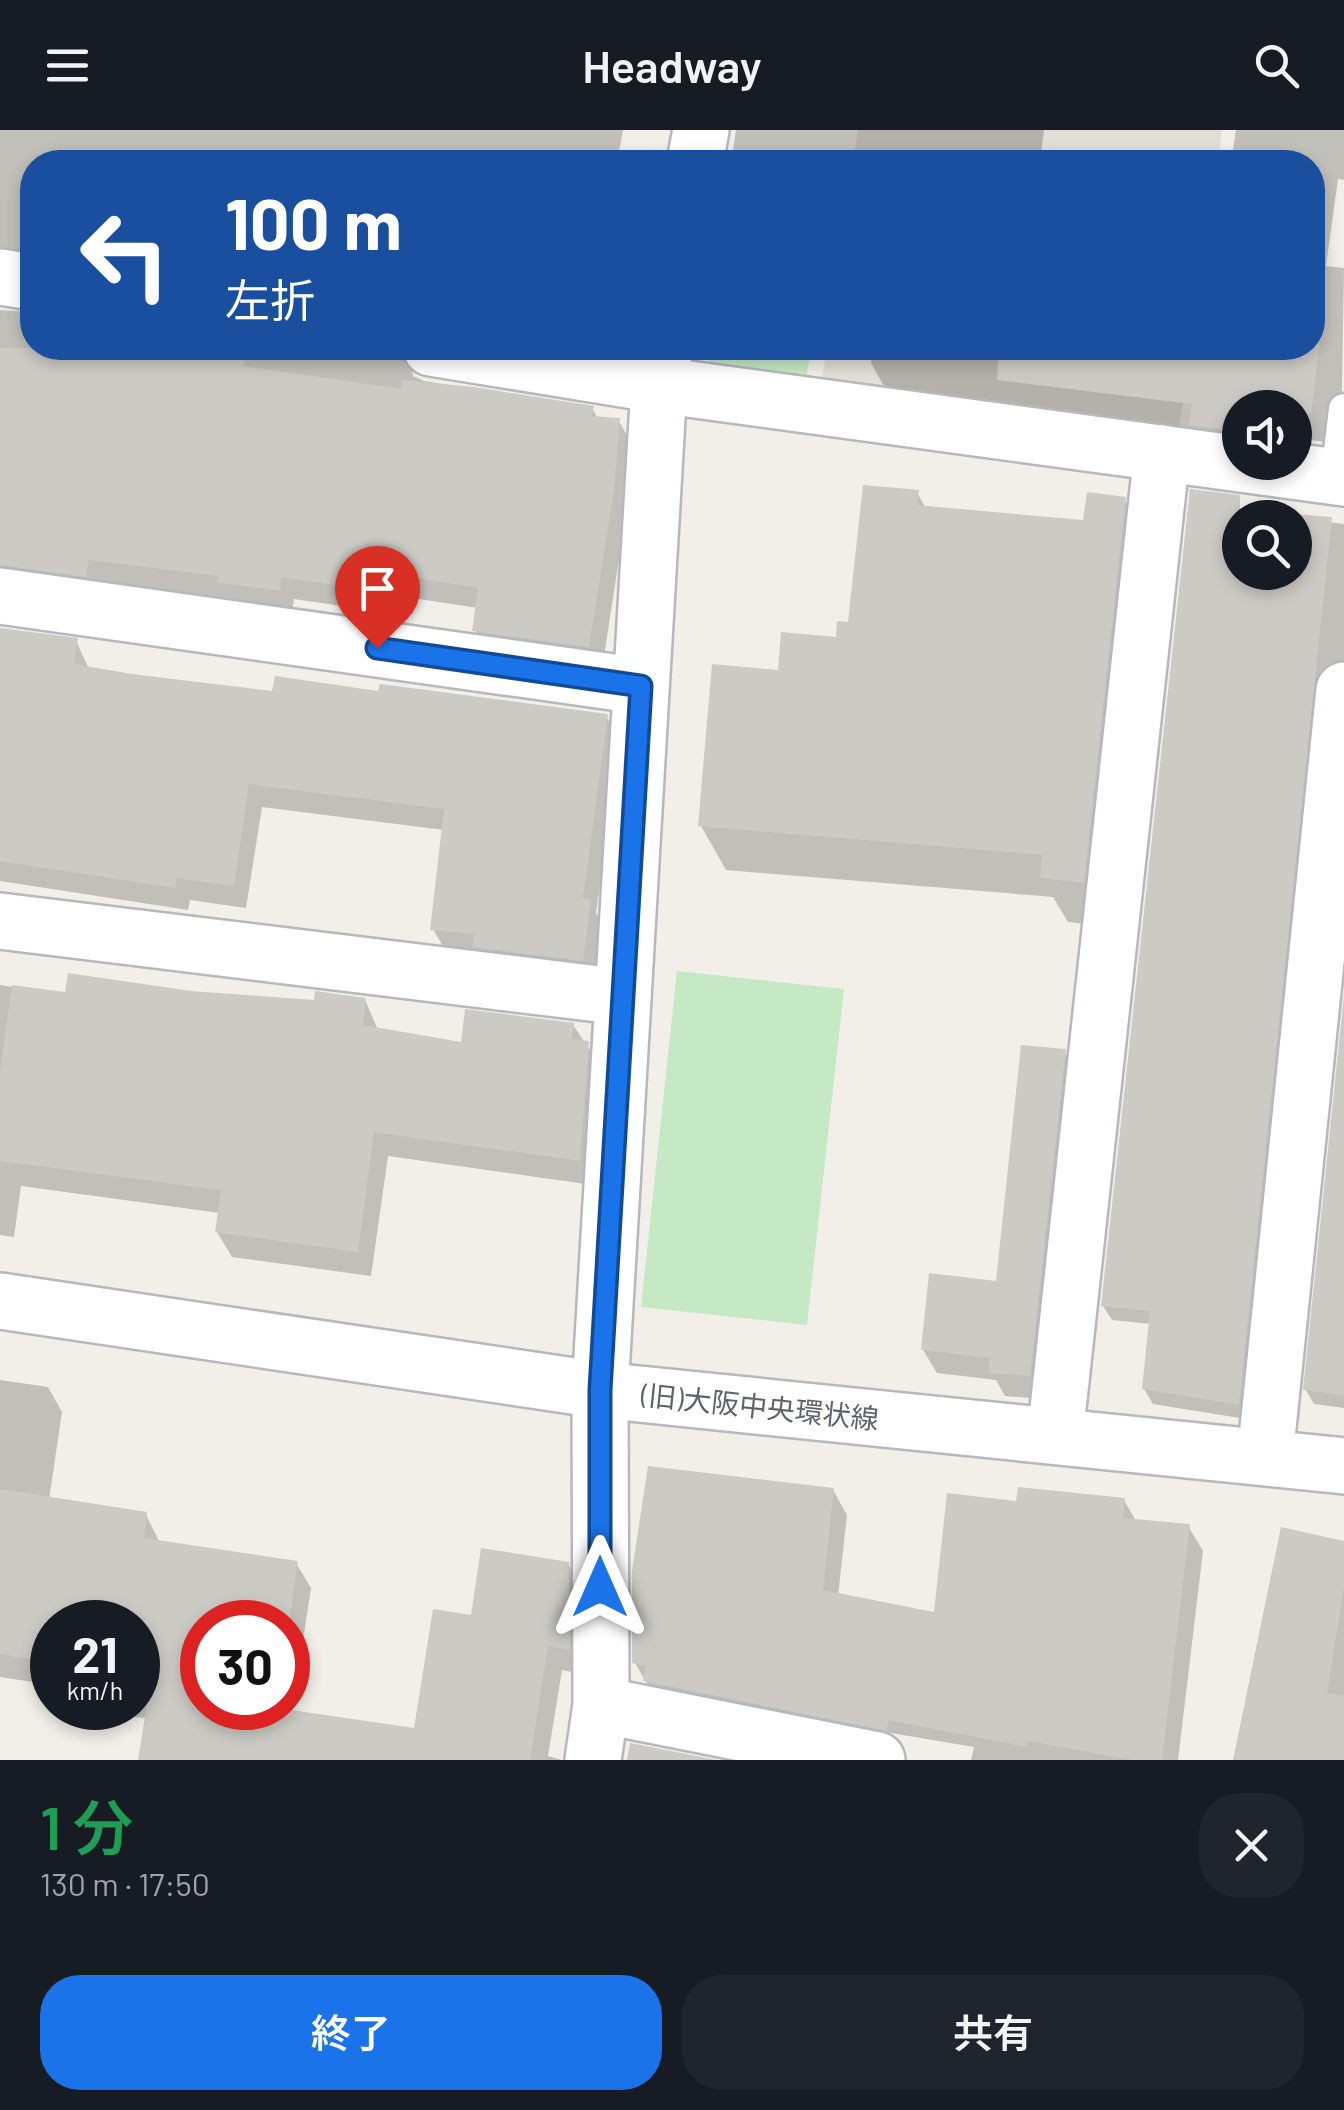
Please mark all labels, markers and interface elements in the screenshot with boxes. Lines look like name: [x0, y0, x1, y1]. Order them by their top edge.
icon: menu: [40, 38, 95, 93]
text: Headway: [582, 38, 762, 92]
icon: search: [1249, 38, 1304, 93]
text: 100 m: [225, 180, 402, 264]
icon: left: [60, 190, 190, 320]
text: 左折: [225, 272, 315, 326]
map controls: [1222, 390, 1312, 590]
button: sound: [1222, 390, 1312, 480]
button: search: [1222, 500, 1312, 590]
pin: [335, 546, 420, 649]
icon: arrive: [350, 561, 405, 616]
street label: (旧)大阪中央環状線: [639, 1377, 880, 1435]
position arrow: [548, 1535, 652, 1639]
speed limit sign: 30: [180, 1600, 310, 1730]
text: 21: [72, 1623, 118, 1683]
text: km/h: [67, 1675, 123, 1705]
text: 1 分: [40, 1790, 133, 1862]
button: close: [1199, 1793, 1304, 1898]
text: 130 m · 17:50: [40, 1864, 210, 1902]
button: 終了: [40, 1975, 662, 2090]
button: 共有: [682, 1975, 1304, 2090]

